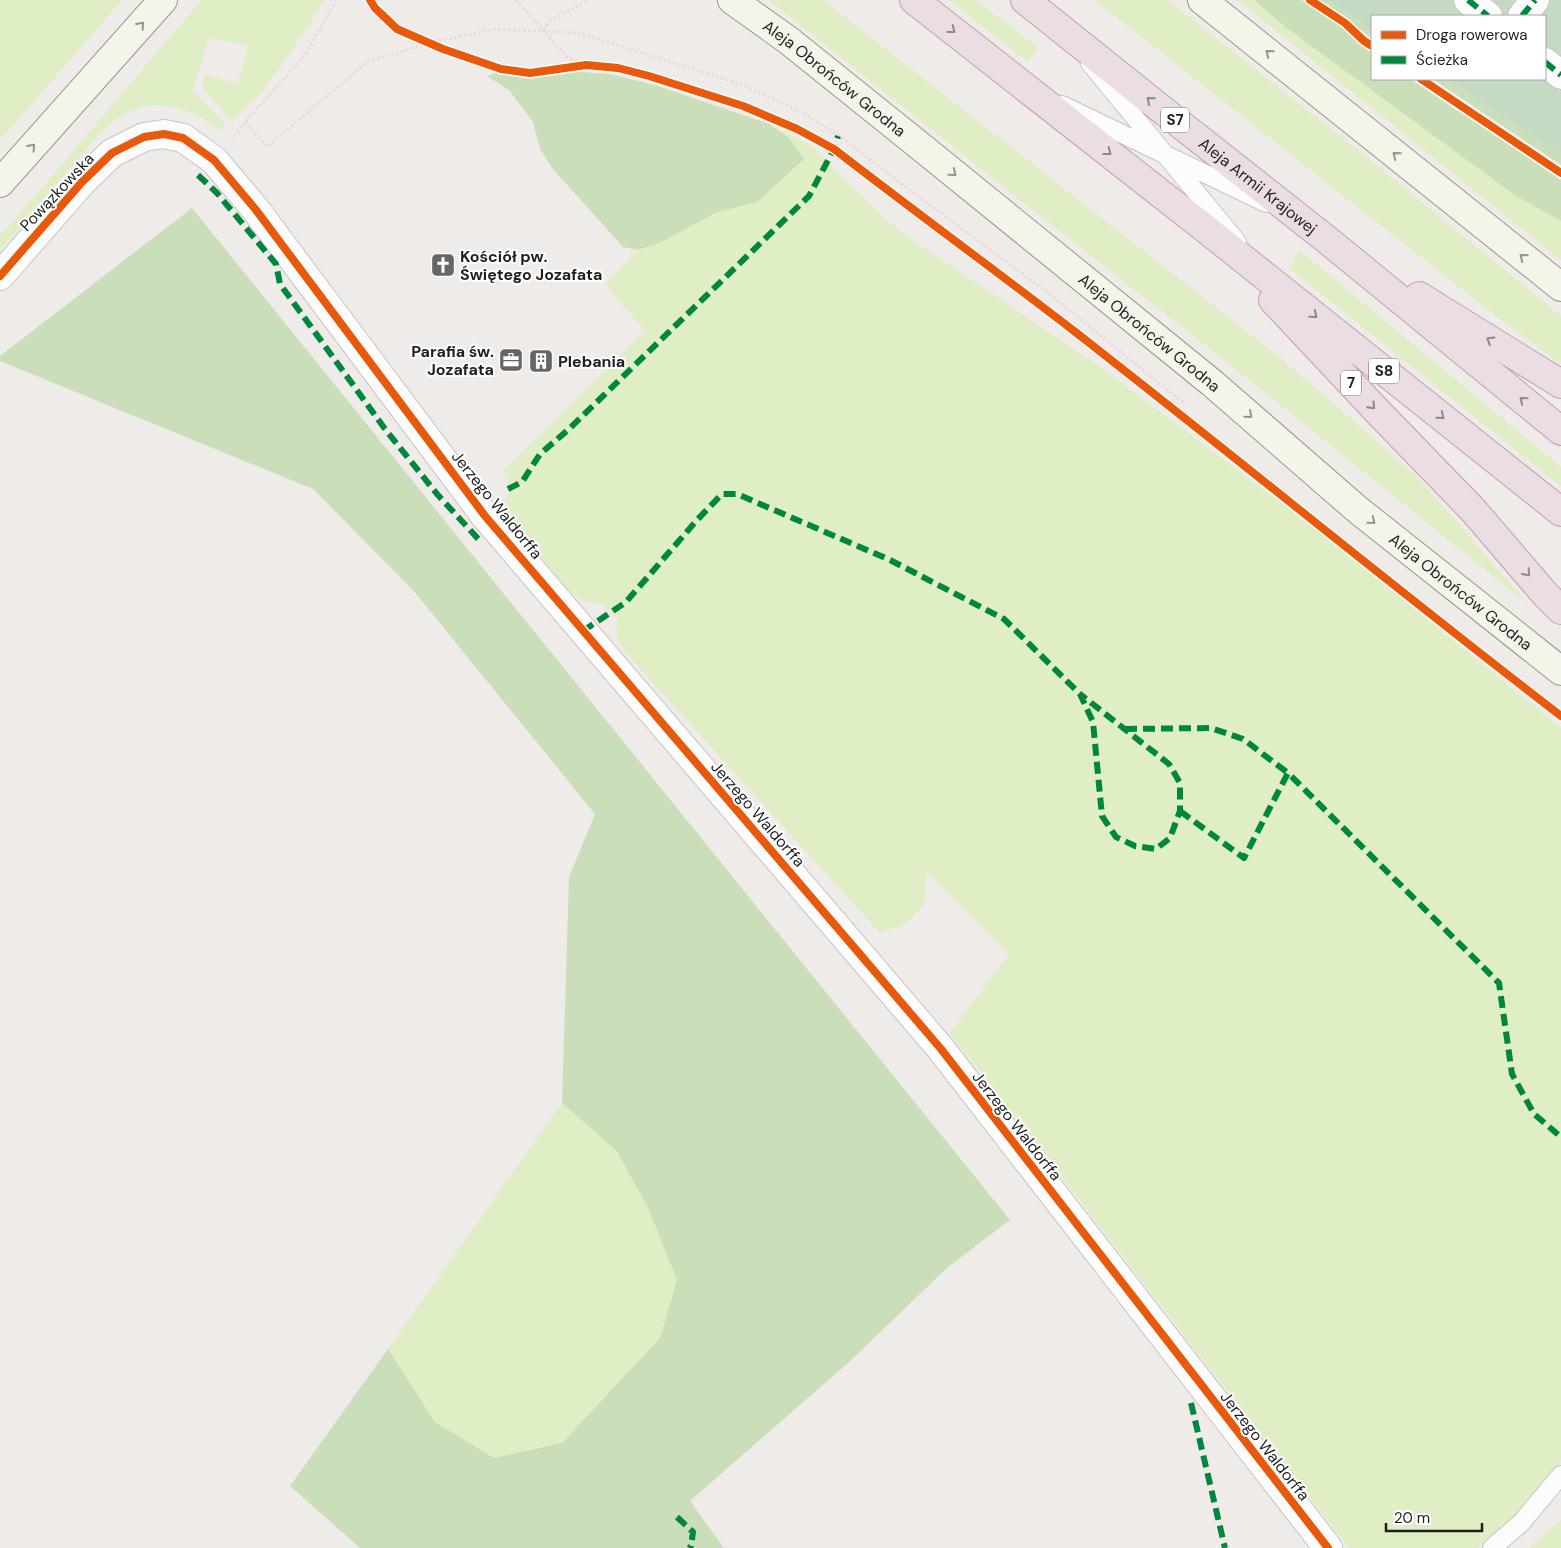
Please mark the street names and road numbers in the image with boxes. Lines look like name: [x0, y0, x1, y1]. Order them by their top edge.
street label: Aleja Obrońców Grodna: [759, 15, 910, 141]
road number: S7: [1161, 108, 1189, 132]
street label: Aleja Armii Krajowej: [1195, 132, 1322, 239]
street label: Powązkowska: [15, 148, 99, 236]
street label: Aleja Obrońców Grodna: [1074, 269, 1225, 396]
road number: S8: [1369, 358, 1399, 384]
road number: 7: [1341, 370, 1361, 396]
street label: Jerzego Waldorffa: [447, 447, 547, 563]
street label: Aleja Obrońców Grodna: [1385, 528, 1537, 655]
street label: Jerzego Waldorffa: [706, 757, 810, 871]
street label: Jerzego Waldorffa: [968, 1067, 1066, 1185]
street label: Jerzego Waldorffa: [1216, 1387, 1314, 1505]

